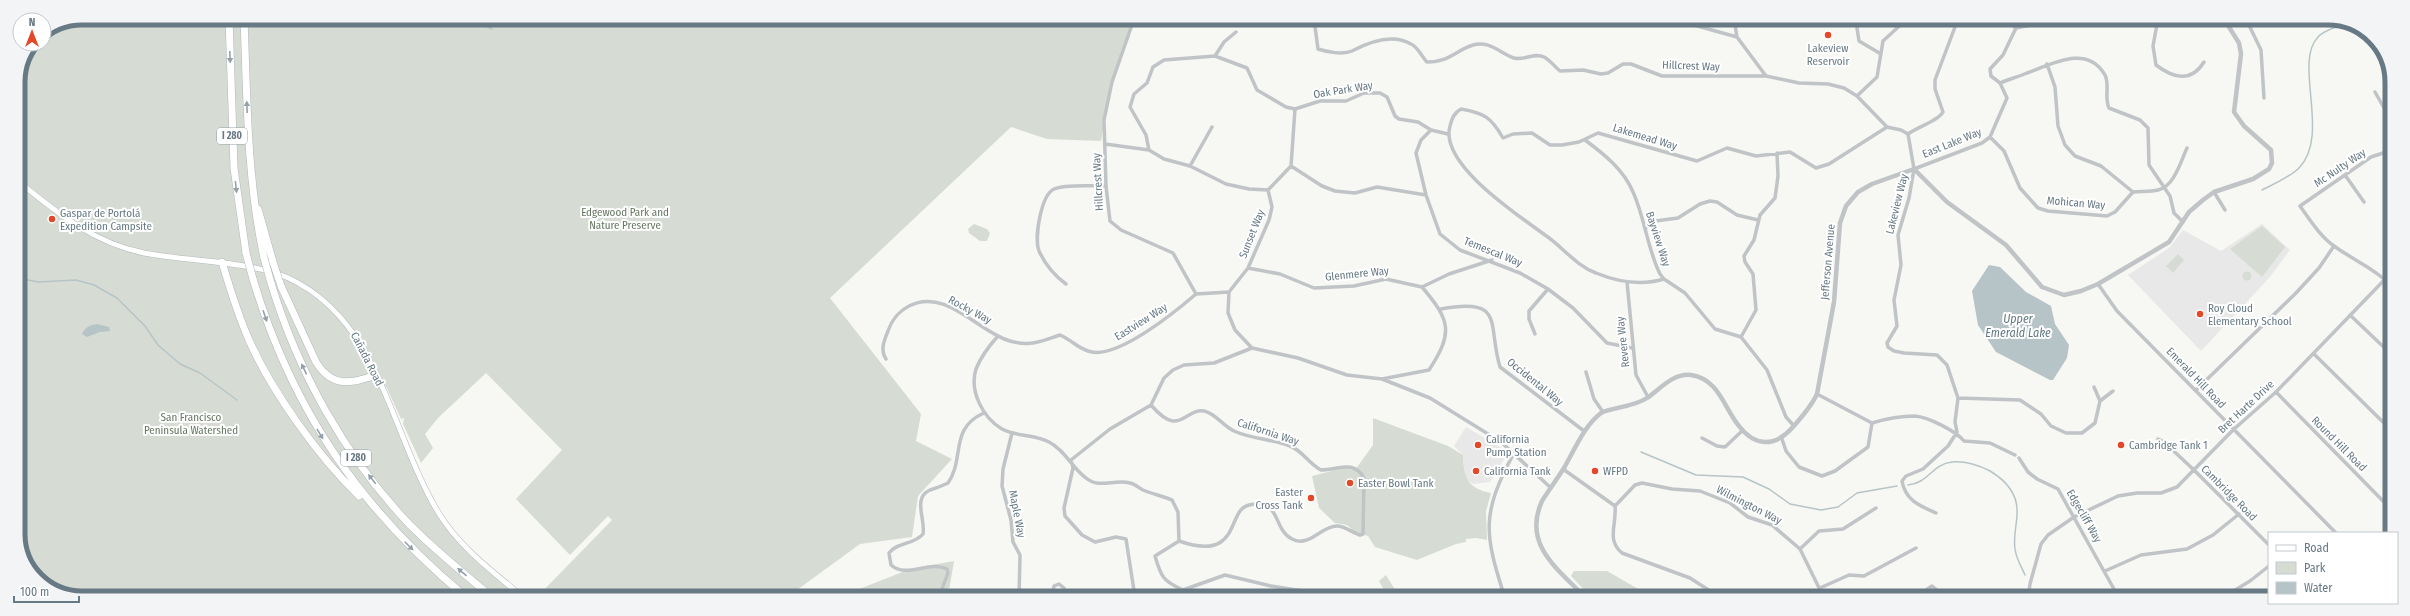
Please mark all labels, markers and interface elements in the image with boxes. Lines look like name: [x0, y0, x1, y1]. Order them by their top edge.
north arrow: [12, 12, 52, 52]
text: N: [29, 16, 35, 29]
marker: Lakeview Reservoir: [1823, 30, 1833, 40]
place label: Lakeview Reservoir: [1807, 42, 1849, 68]
one-way arrow: [227, 51, 233, 64]
street label: Hillcrest Way: [1662, 58, 1720, 74]
street label: Oak Park Way: [1312, 79, 1374, 101]
one-way arrow: [244, 100, 250, 113]
street label: Lakemead Way: [1611, 121, 1679, 153]
street label: East Lake Way: [1921, 125, 1983, 161]
road number: I 280: [217, 128, 247, 144]
street label: Mc Nulty Way: [2312, 146, 2368, 190]
street label: Hillcrest Way: [1090, 153, 1106, 211]
street label: Lakeview Way: [1883, 172, 1911, 235]
one-way arrow: [232, 181, 239, 193]
street label: Mohican Way: [2046, 194, 2106, 212]
park label: Edgewood Park and Nature Preserve: [581, 206, 669, 232]
place label: Gaspar de Portolá Expedition Campsite: [60, 207, 152, 233]
street label: Sunset Way: [1236, 208, 1268, 260]
street label: Bayview Way: [1643, 210, 1673, 268]
marker: Gaspar de Portolá Expedition Campsite: [47, 214, 57, 224]
street label: Jefferson Avenue: [1818, 224, 1838, 300]
street label: Temescal Way: [1462, 234, 1524, 270]
street label: Glenmere Way: [1325, 264, 1390, 284]
street label: Rocky Way: [946, 293, 994, 327]
street label: Eastview Way: [1112, 301, 1170, 343]
place label: Roy Cloud Elementary School: [2208, 302, 2292, 328]
marker: Roy Cloud Elementary School: [2195, 309, 2205, 319]
one-way arrow: [262, 311, 268, 323]
water label: Upper Emerald Lake: [1985, 312, 2051, 340]
street label: Revere Way: [1614, 316, 1632, 368]
street label: Cañada Road: [348, 330, 386, 388]
street label: Emerald Hill Road: [2164, 345, 2228, 411]
street label: Occidental Way: [1504, 355, 1566, 409]
one-way arrow: [301, 363, 307, 374]
street label: Bret Harte Drive: [2215, 378, 2277, 436]
park label: San Francisco Peninsula Watershed: [144, 411, 238, 437]
street label: Round Hill Road: [2309, 414, 2369, 474]
street label: California Way: [1236, 416, 1300, 448]
one-way arrow: [316, 429, 324, 439]
place label: California Pump Station: [1486, 433, 1546, 459]
place label: Cambridge Tank 1: [2129, 439, 2207, 452]
marker: California Pump Station: [1473, 440, 1483, 450]
marker: Cambridge Tank 1: [2116, 440, 2126, 450]
road number: I 280: [341, 450, 371, 466]
street label: Cambridge Road: [2198, 462, 2260, 524]
place label: California Tank: [1484, 465, 1552, 478]
place label: WFPD: [1603, 465, 1628, 478]
marker: California Tank: [1471, 466, 1481, 476]
marker: WFPD: [1590, 466, 1600, 476]
one-way arrow: [367, 474, 376, 485]
place label: Easter Bowl Tank: [1358, 477, 1435, 490]
marker: Easter Bowl Tank: [1345, 478, 1355, 488]
street label: Wilmington Way: [1714, 483, 1784, 527]
place label: Easter Cross Tank: [1256, 486, 1304, 512]
street label: Edgecliff Way: [2064, 487, 2104, 545]
street label: Maple Way: [1006, 489, 1028, 539]
marker: Easter Cross Tank: [1306, 493, 1316, 503]
legend: [2268, 532, 2398, 604]
one-way arrow: [404, 541, 414, 551]
text: Road: [2304, 541, 2329, 555]
text: Park: [2304, 561, 2326, 575]
one-way arrow: [457, 568, 467, 577]
scale bar: [14, 578, 79, 604]
text: Water: [2304, 581, 2333, 595]
text: 100 m: [20, 585, 49, 599]

